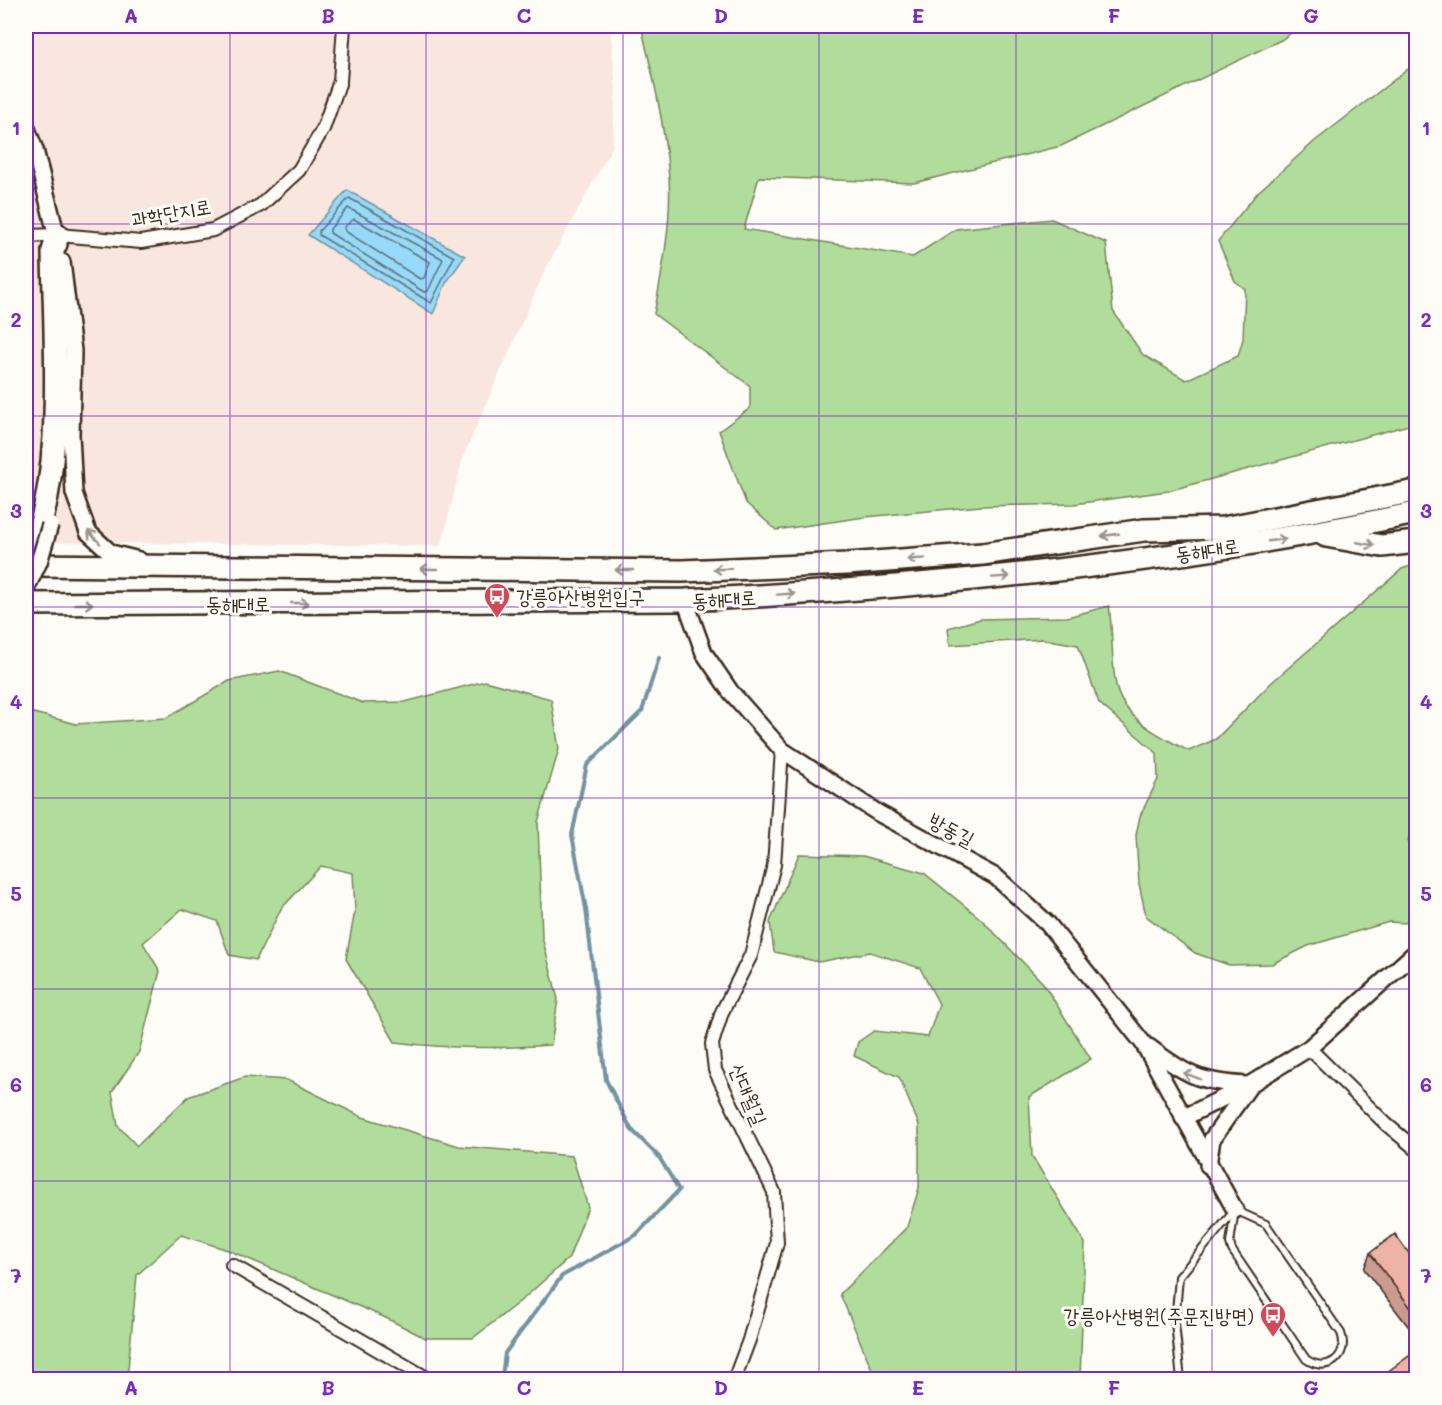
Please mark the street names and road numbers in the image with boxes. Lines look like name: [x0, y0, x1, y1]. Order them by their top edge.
street label: 과학단지로: [129, 192, 213, 232]
street label: 동해대로: [1173, 532, 1241, 566]
street label: 동해대로: [691, 583, 757, 613]
street label: 동해대로: [206, 590, 270, 616]
street label: 방동길: [925, 806, 979, 852]
street label: 산대월길: [724, 1059, 774, 1129]

